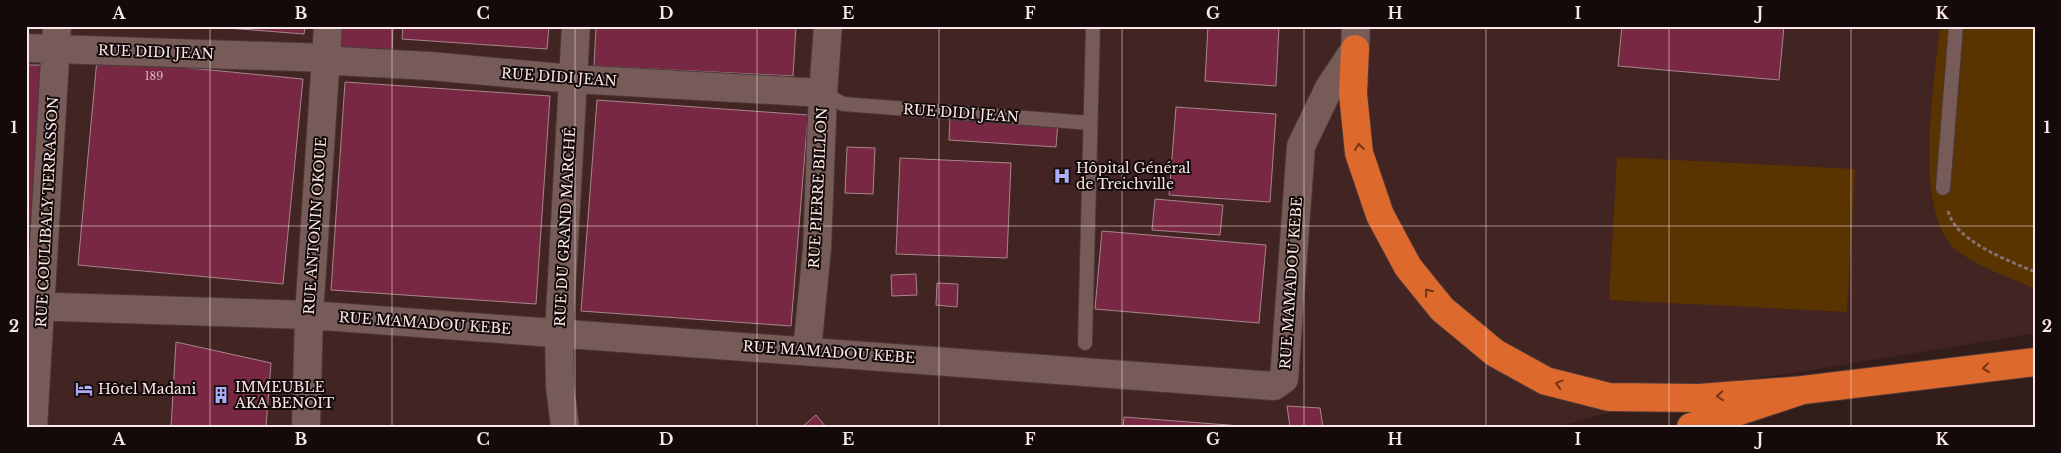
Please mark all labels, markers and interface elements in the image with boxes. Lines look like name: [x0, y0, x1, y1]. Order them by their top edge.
text: A: [112, 3, 127, 23]
text: B: [295, 3, 308, 23]
text: C: [476, 3, 490, 23]
text: D: [659, 3, 673, 23]
text: E: [842, 3, 854, 23]
text: F: [1024, 3, 1036, 23]
text: G: [1206, 3, 1220, 23]
text: H: [1387, 3, 1403, 23]
text: I: [1575, 3, 1582, 23]
text: J: [1754, 3, 1763, 23]
text: K: [1935, 3, 1949, 23]
street label: RUE DIDI JEAN: [98, 41, 215, 63]
street label: RUE DIDI JEAN: [500, 64, 618, 90]
house number: 189: [145, 69, 163, 83]
street label: RUE COULIBALY TERRASSON: [32, 96, 62, 328]
street label: RUE DIDI JEAN: [902, 100, 1020, 126]
street label: RUE PIERRE BILLON: [805, 107, 831, 269]
text: 1: [11, 117, 18, 137]
text: 1: [2044, 117, 2051, 137]
street label: RUE DU GRAND MARCHÉ: [551, 127, 579, 327]
street label: RUE ANTONIN OKOUE: [300, 137, 330, 315]
one-way arrow: [1354, 143, 1364, 151]
place label: Hôpital Général de Treichville: [1076, 159, 1191, 193]
hospital icon: Hôpital Général de Treichville: [1052, 166, 1072, 186]
street label: RUE MAMADOU KEBE: [1276, 196, 1306, 370]
one-way arrow: [1425, 289, 1433, 298]
street label: RUE MAMADOU KEBE: [338, 308, 512, 338]
text: 2: [9, 316, 19, 336]
text: 2: [2042, 316, 2052, 336]
street label: RUE MAMADOU KEBE: [742, 337, 916, 367]
one-way arrow: [1982, 362, 1990, 373]
place label: IMMEUBLE AKA BENOIT: [234, 378, 334, 412]
hotel icon: Hôtel Madani: [74, 379, 94, 399]
one-way arrow: [1555, 379, 1564, 390]
place label: Hôtel Madani: [98, 380, 196, 398]
building icon: IMMEUBLE AKA BENOIT: [211, 385, 231, 405]
one-way arrow: [1716, 390, 1724, 401]
text: A: [112, 429, 127, 449]
text: B: [295, 429, 308, 449]
text: C: [476, 429, 490, 449]
text: D: [659, 429, 673, 449]
text: E: [842, 429, 854, 449]
text: F: [1024, 429, 1036, 449]
text: G: [1206, 429, 1220, 449]
text: H: [1387, 429, 1403, 449]
text: I: [1575, 429, 1582, 449]
text: J: [1754, 429, 1763, 449]
text: K: [1935, 429, 1949, 449]

